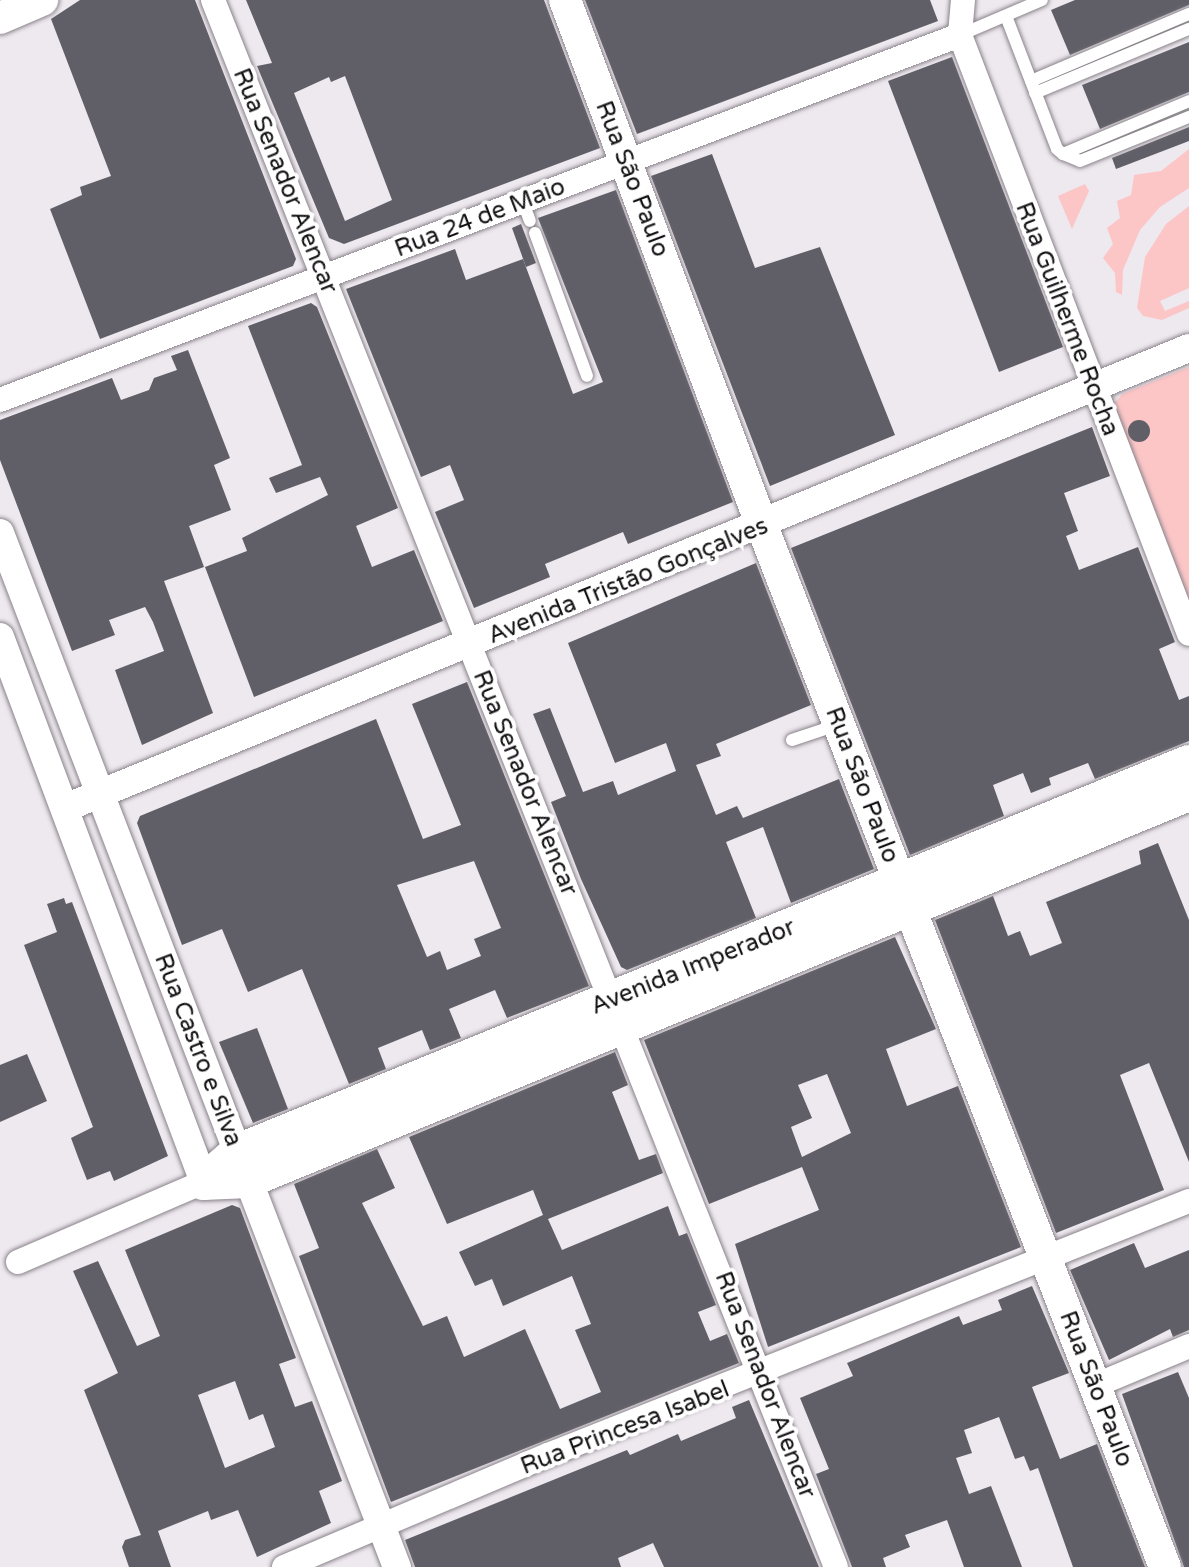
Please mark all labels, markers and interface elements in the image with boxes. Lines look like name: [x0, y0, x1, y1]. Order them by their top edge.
street label: Rua Senador Alencar: [227, 64, 343, 298]
street label: Rua São Paulo: [589, 97, 675, 261]
street label: Rua 24 de Maio: [391, 172, 569, 264]
street label: Rua Guilherme Rocha: [1009, 198, 1125, 440]
street label: Avenida Tristão Gonçalves: [484, 512, 772, 650]
street label: Rua Senador Alencar: [467, 666, 583, 900]
street label: Rua São Paulo: [819, 703, 905, 867]
street label: Avenida Imperador: [587, 913, 799, 1021]
street label: Rua Castro e Silva: [148, 949, 248, 1151]
street label: Rua Senador Alencar: [708, 1268, 822, 1502]
street label: Rua São Paulo: [1053, 1307, 1139, 1471]
street label: Rua Princesa Isabel: [517, 1375, 733, 1481]

